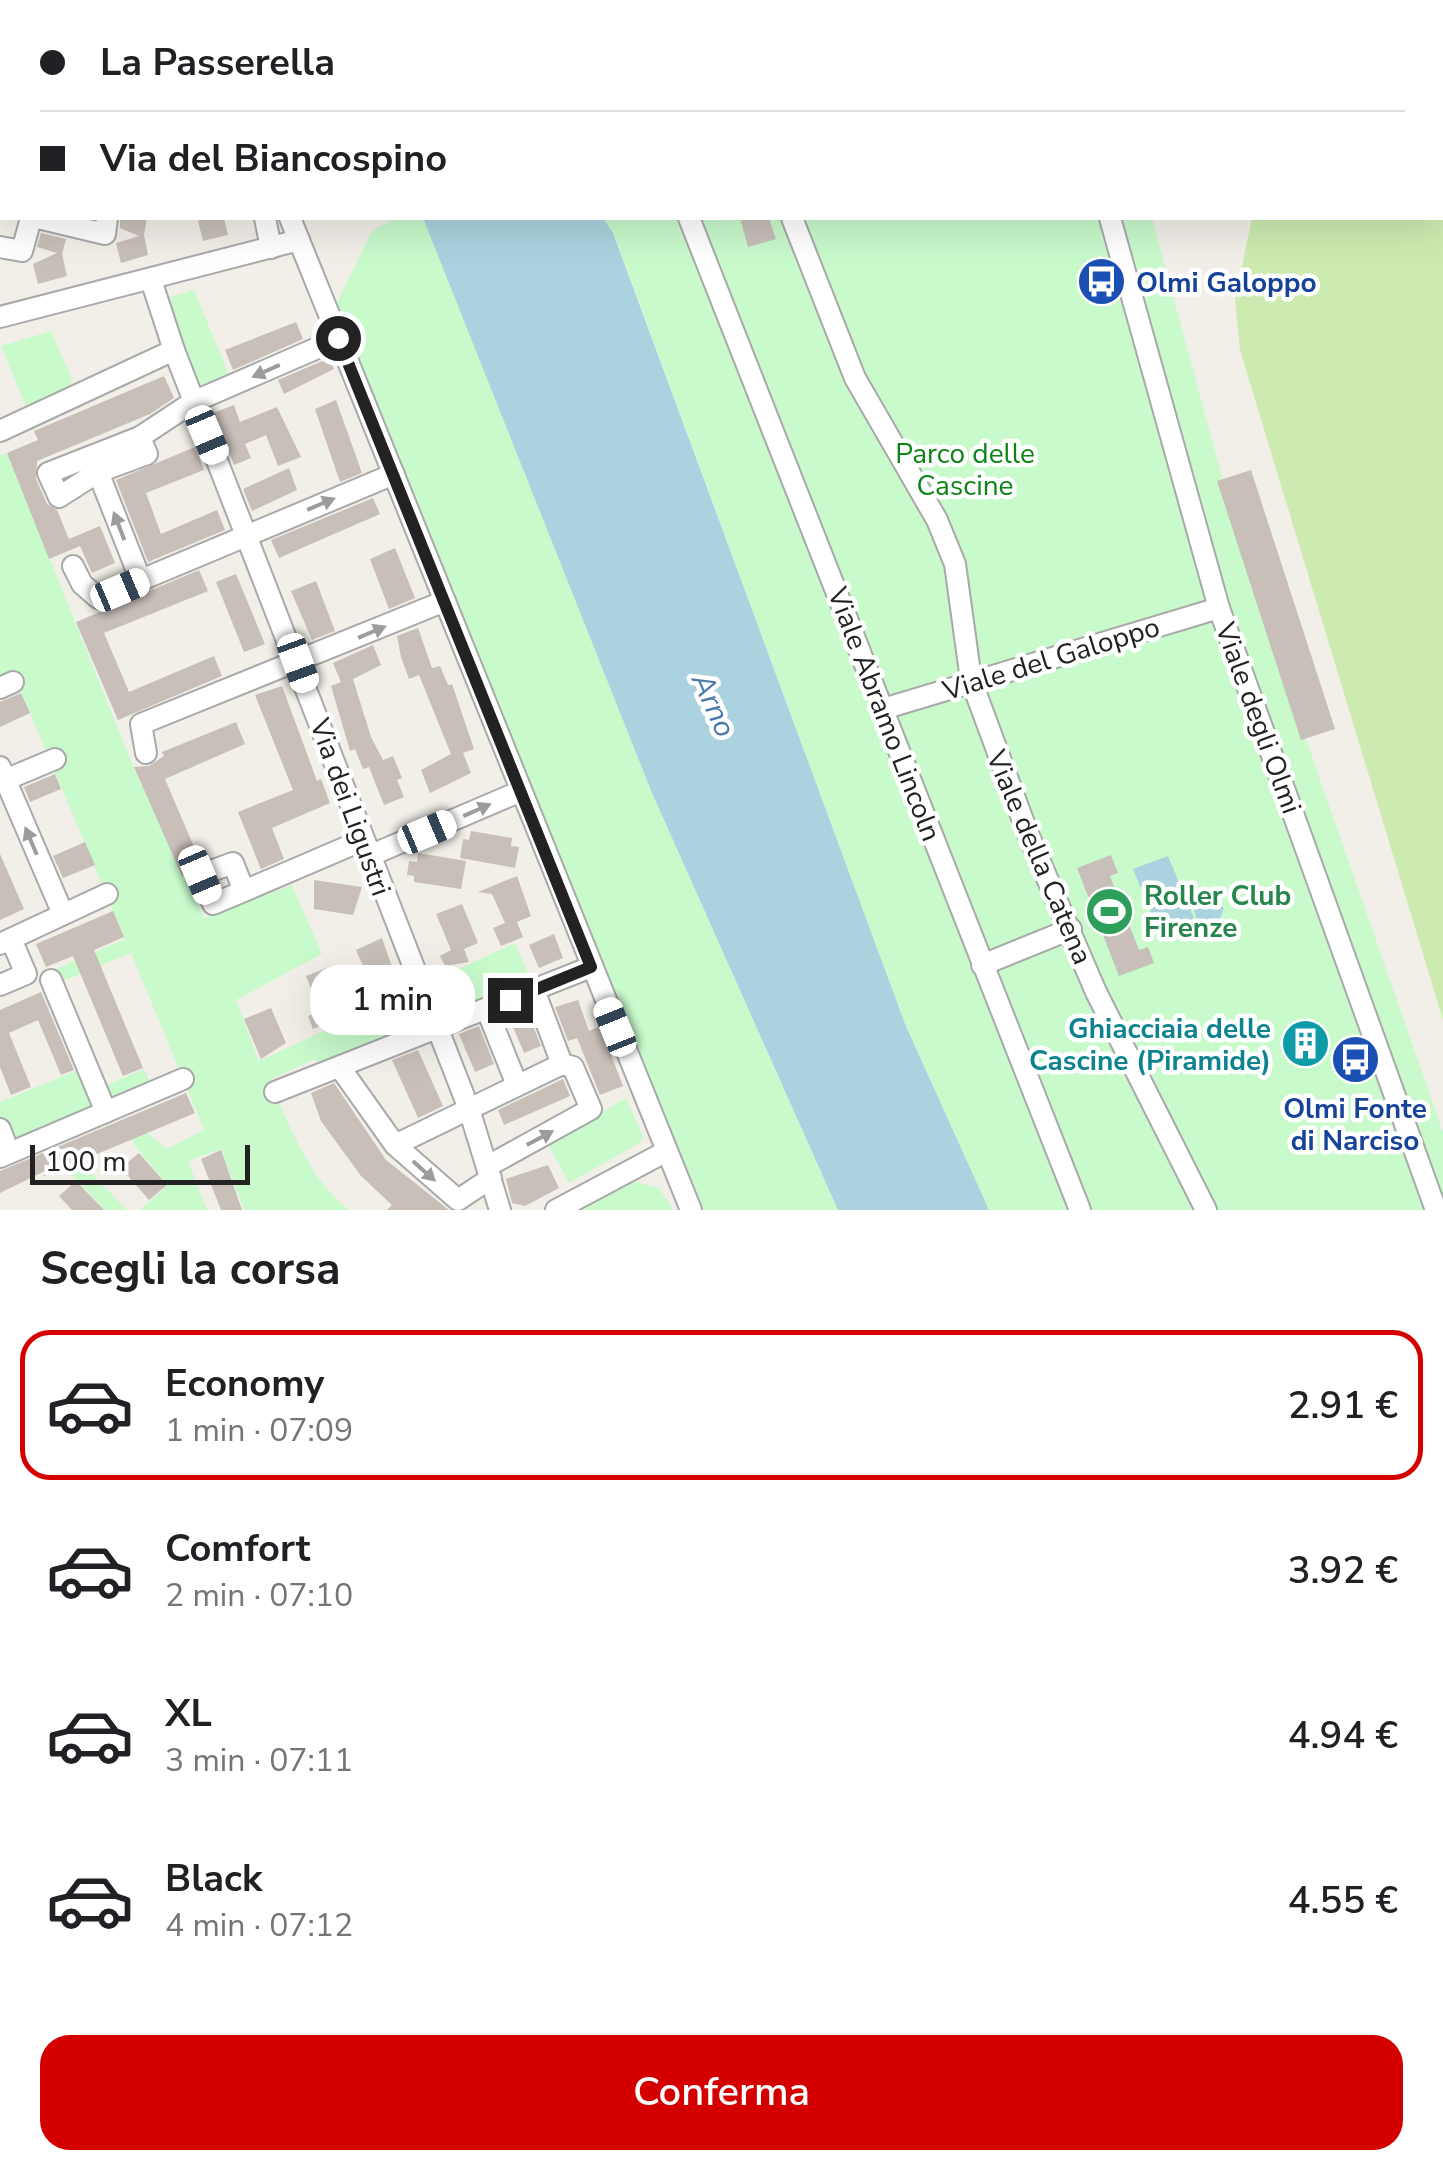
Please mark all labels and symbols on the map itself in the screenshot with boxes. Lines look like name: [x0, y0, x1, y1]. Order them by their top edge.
bus stop icon: Olmi Galoppo: [1075, 256, 1127, 308]
place label: Olmi Galoppo: [1136, 264, 1317, 302]
route start: [316, 316, 361, 361]
one-way arrow: [251, 363, 281, 379]
car: [181, 402, 233, 468]
park label: Parco delle Cascine: [895, 435, 1035, 505]
one-way arrow: [306, 496, 336, 512]
one-way arrow: [111, 511, 127, 541]
car: [87, 564, 153, 616]
street label: Viale Abramo Lincoln: [818, 581, 950, 847]
street label: Viale del Galoppo: [937, 608, 1164, 710]
street label: Viale degli Olmi: [1206, 617, 1310, 819]
one-way arrow: [357, 623, 387, 639]
car: [274, 630, 322, 696]
water label: Arno: [681, 666, 746, 744]
street label: Via dei Ligustri: [300, 712, 400, 901]
street label: Viale della Catena: [976, 744, 1101, 970]
one-way arrow: [462, 802, 492, 818]
car: [394, 806, 460, 858]
one-way arrow: [23, 826, 39, 856]
car: [174, 842, 226, 908]
place label: Roller Club Firenze: [1144, 877, 1291, 947]
sports icon: Roller Club Firenze: [1083, 885, 1135, 937]
callout: 1 min: [310, 965, 475, 1035]
route end: [488, 978, 533, 1023]
car: [590, 994, 640, 1060]
place label: Ghiacciaia delle Cascine (Piramide): [1029, 1010, 1271, 1080]
building icon: Ghiacciaia delle Cascine (Piramide): [1280, 1018, 1332, 1070]
bus stop icon: Olmi Fonte di Narciso: [1329, 1034, 1381, 1086]
place label: Olmi Fonte di Narciso: [1283, 1090, 1427, 1160]
one-way arrow: [525, 1130, 554, 1147]
scale bar: [30, 1140, 250, 1184]
one-way arrow: [412, 1159, 436, 1182]

